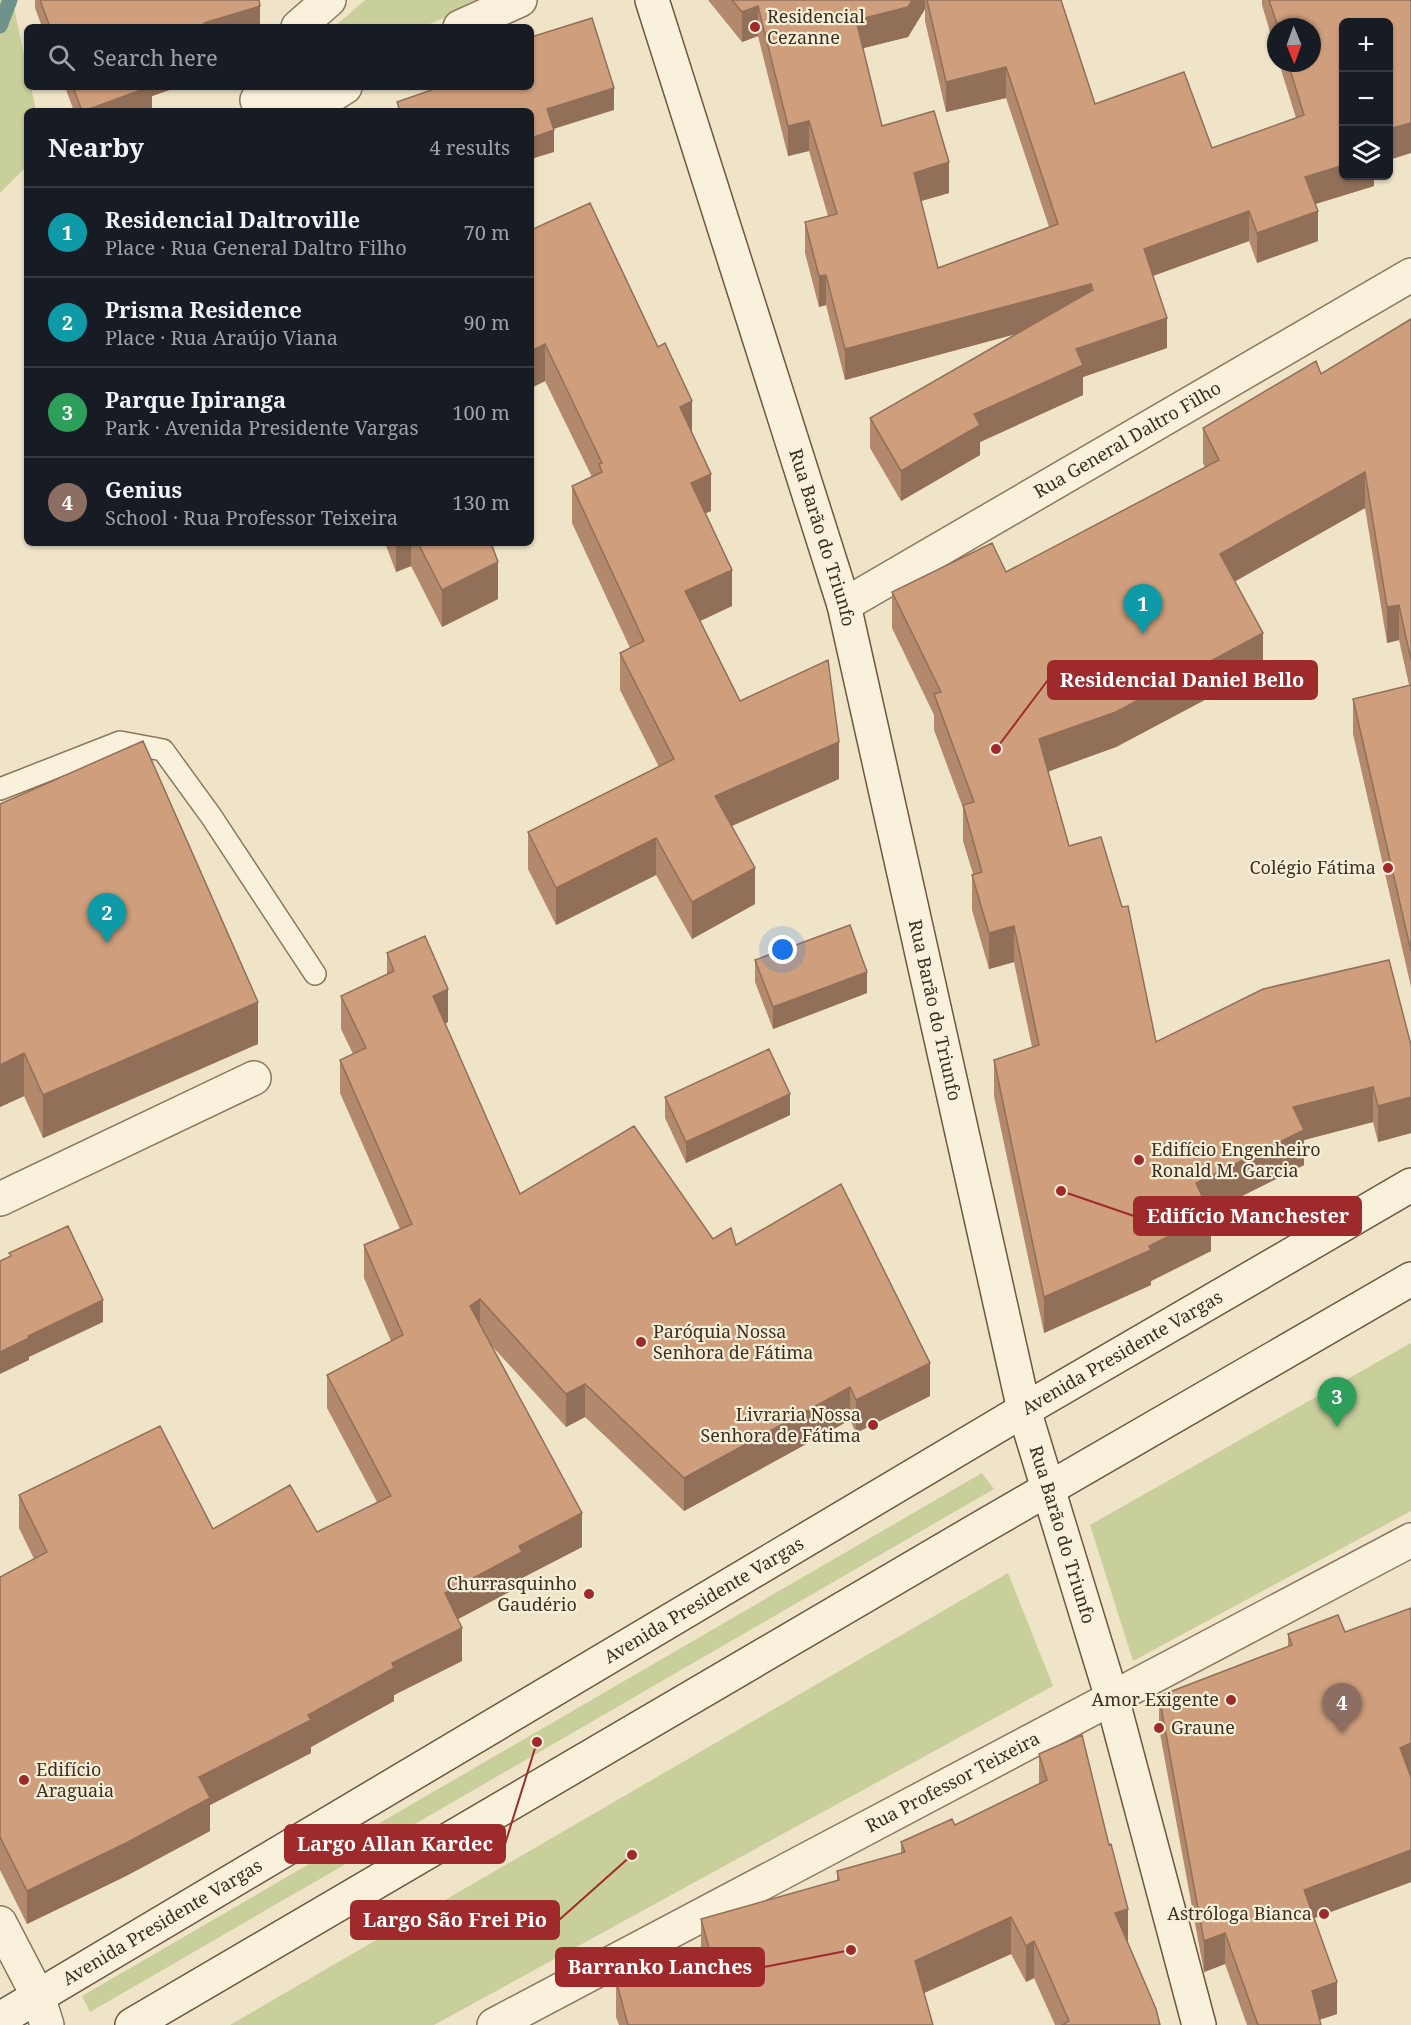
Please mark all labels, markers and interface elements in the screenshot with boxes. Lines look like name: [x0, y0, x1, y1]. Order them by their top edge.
place label: Residencial Cezanne: [767, 4, 865, 49]
north arrow: [1267, 18, 1321, 72]
map controls: [1339, 18, 1393, 180]
button: +: [1339, 18, 1393, 72]
marker: Residencial Cezanne: [748, 20, 762, 34]
search box: [24, 24, 534, 90]
icon: search: [45, 41, 78, 74]
text: Search here: [93, 42, 218, 72]
button: −: [1339, 72, 1393, 126]
button: layers: [1339, 126, 1393, 180]
text: Nearby: [48, 129, 144, 165]
text: 4 results: [430, 134, 510, 161]
text: Residencial Daltroville: [105, 204, 360, 234]
text: 1: [62, 219, 73, 246]
text: 70 m: [464, 219, 510, 246]
text: Place · Rua General Daltro Filho: [105, 234, 407, 261]
text: Prisma Residence: [105, 294, 302, 324]
text: 2: [62, 309, 73, 336]
text: 90 m: [464, 309, 510, 336]
text: Place · Rua Araújo Viana: [105, 324, 338, 351]
street label: Rua General Daltro Filho: [1029, 375, 1225, 503]
text: Parque Ipiranga: [105, 384, 286, 414]
text: 3: [62, 399, 73, 426]
text: 100 m: [452, 399, 510, 426]
text: Park · Avenida Presidente Vargas: [105, 414, 419, 441]
street label: Rua Barão do Triunfo: [784, 446, 861, 629]
text: Genius: [105, 474, 182, 504]
text: 4: [62, 489, 73, 516]
text: 130 m: [452, 489, 510, 516]
text: School · Rua Professor Teixeira: [105, 504, 398, 531]
pin: 1: [1124, 584, 1162, 634]
callout: Residencial Daniel Bello: [1048, 661, 1317, 699]
text: Residencial Daniel Bello: [1060, 666, 1304, 693]
place label: Colégio Fátima: [1250, 855, 1376, 879]
marker: Colégio Fátima: [1381, 861, 1395, 875]
pin: 2: [88, 894, 126, 943]
street label: Rua Barão do Triunfo: [904, 917, 967, 1103]
your location: [768, 935, 797, 964]
place label: Edifício Engenheiro Ronald M. Garcia: [1151, 1137, 1321, 1182]
marker: Edifício Engenheiro Ronald M. Garcia: [1132, 1153, 1146, 1167]
callout: Edifício Manchester: [1134, 1197, 1361, 1235]
text: Edifício Manchester: [1147, 1202, 1350, 1229]
street label: Avenida Presidente Vargas: [1017, 1284, 1227, 1420]
place label: Paróquia Nossa Senhora de Fátima: [653, 1319, 813, 1364]
marker: Paróquia Nossa Senhora de Fátima: [634, 1335, 648, 1349]
pin: 3: [1318, 1378, 1356, 1427]
place label: Livraria Nossa Senhora de Fátima: [701, 1402, 861, 1447]
marker: Livraria Nossa Senhora de Fátima: [866, 1418, 880, 1432]
street label: Rua Barão do Triunfo: [1025, 1442, 1102, 1626]
street label: Avenida Presidente Vargas: [599, 1531, 808, 1668]
place label: Churrasquinho Gaudério: [447, 1571, 577, 1616]
marker: Churrasquinho Gaudério: [582, 1587, 596, 1601]
pin: 4: [1322, 1684, 1362, 1733]
place label: Amor Exigente: [1091, 1687, 1219, 1711]
marker: Amor Exigente: [1224, 1693, 1238, 1707]
place label: Graune: [1171, 1715, 1235, 1739]
marker: Graune: [1152, 1721, 1166, 1735]
street label: Rua Professor Teixeira: [861, 1726, 1043, 1837]
place label: Edifício Araguaia: [36, 1757, 114, 1802]
marker: Edifício Araguaia: [17, 1773, 31, 1787]
callout: Largo Allan Kardec: [285, 1825, 505, 1863]
text: Largo Allan Kardec: [297, 1830, 493, 1857]
street label: Avenida Presidente Vargas: [58, 1853, 266, 1990]
callout: Largo São Frei Pio: [351, 1901, 559, 1939]
place label: Astróloga Bianca: [1167, 1901, 1312, 1925]
text: Largo São Frei Pio: [363, 1906, 547, 1933]
marker: Astróloga Bianca: [1317, 1907, 1331, 1921]
callout: Barranko Lanches: [556, 1948, 764, 1986]
text: Barranko Lanches: [568, 1953, 752, 1980]

